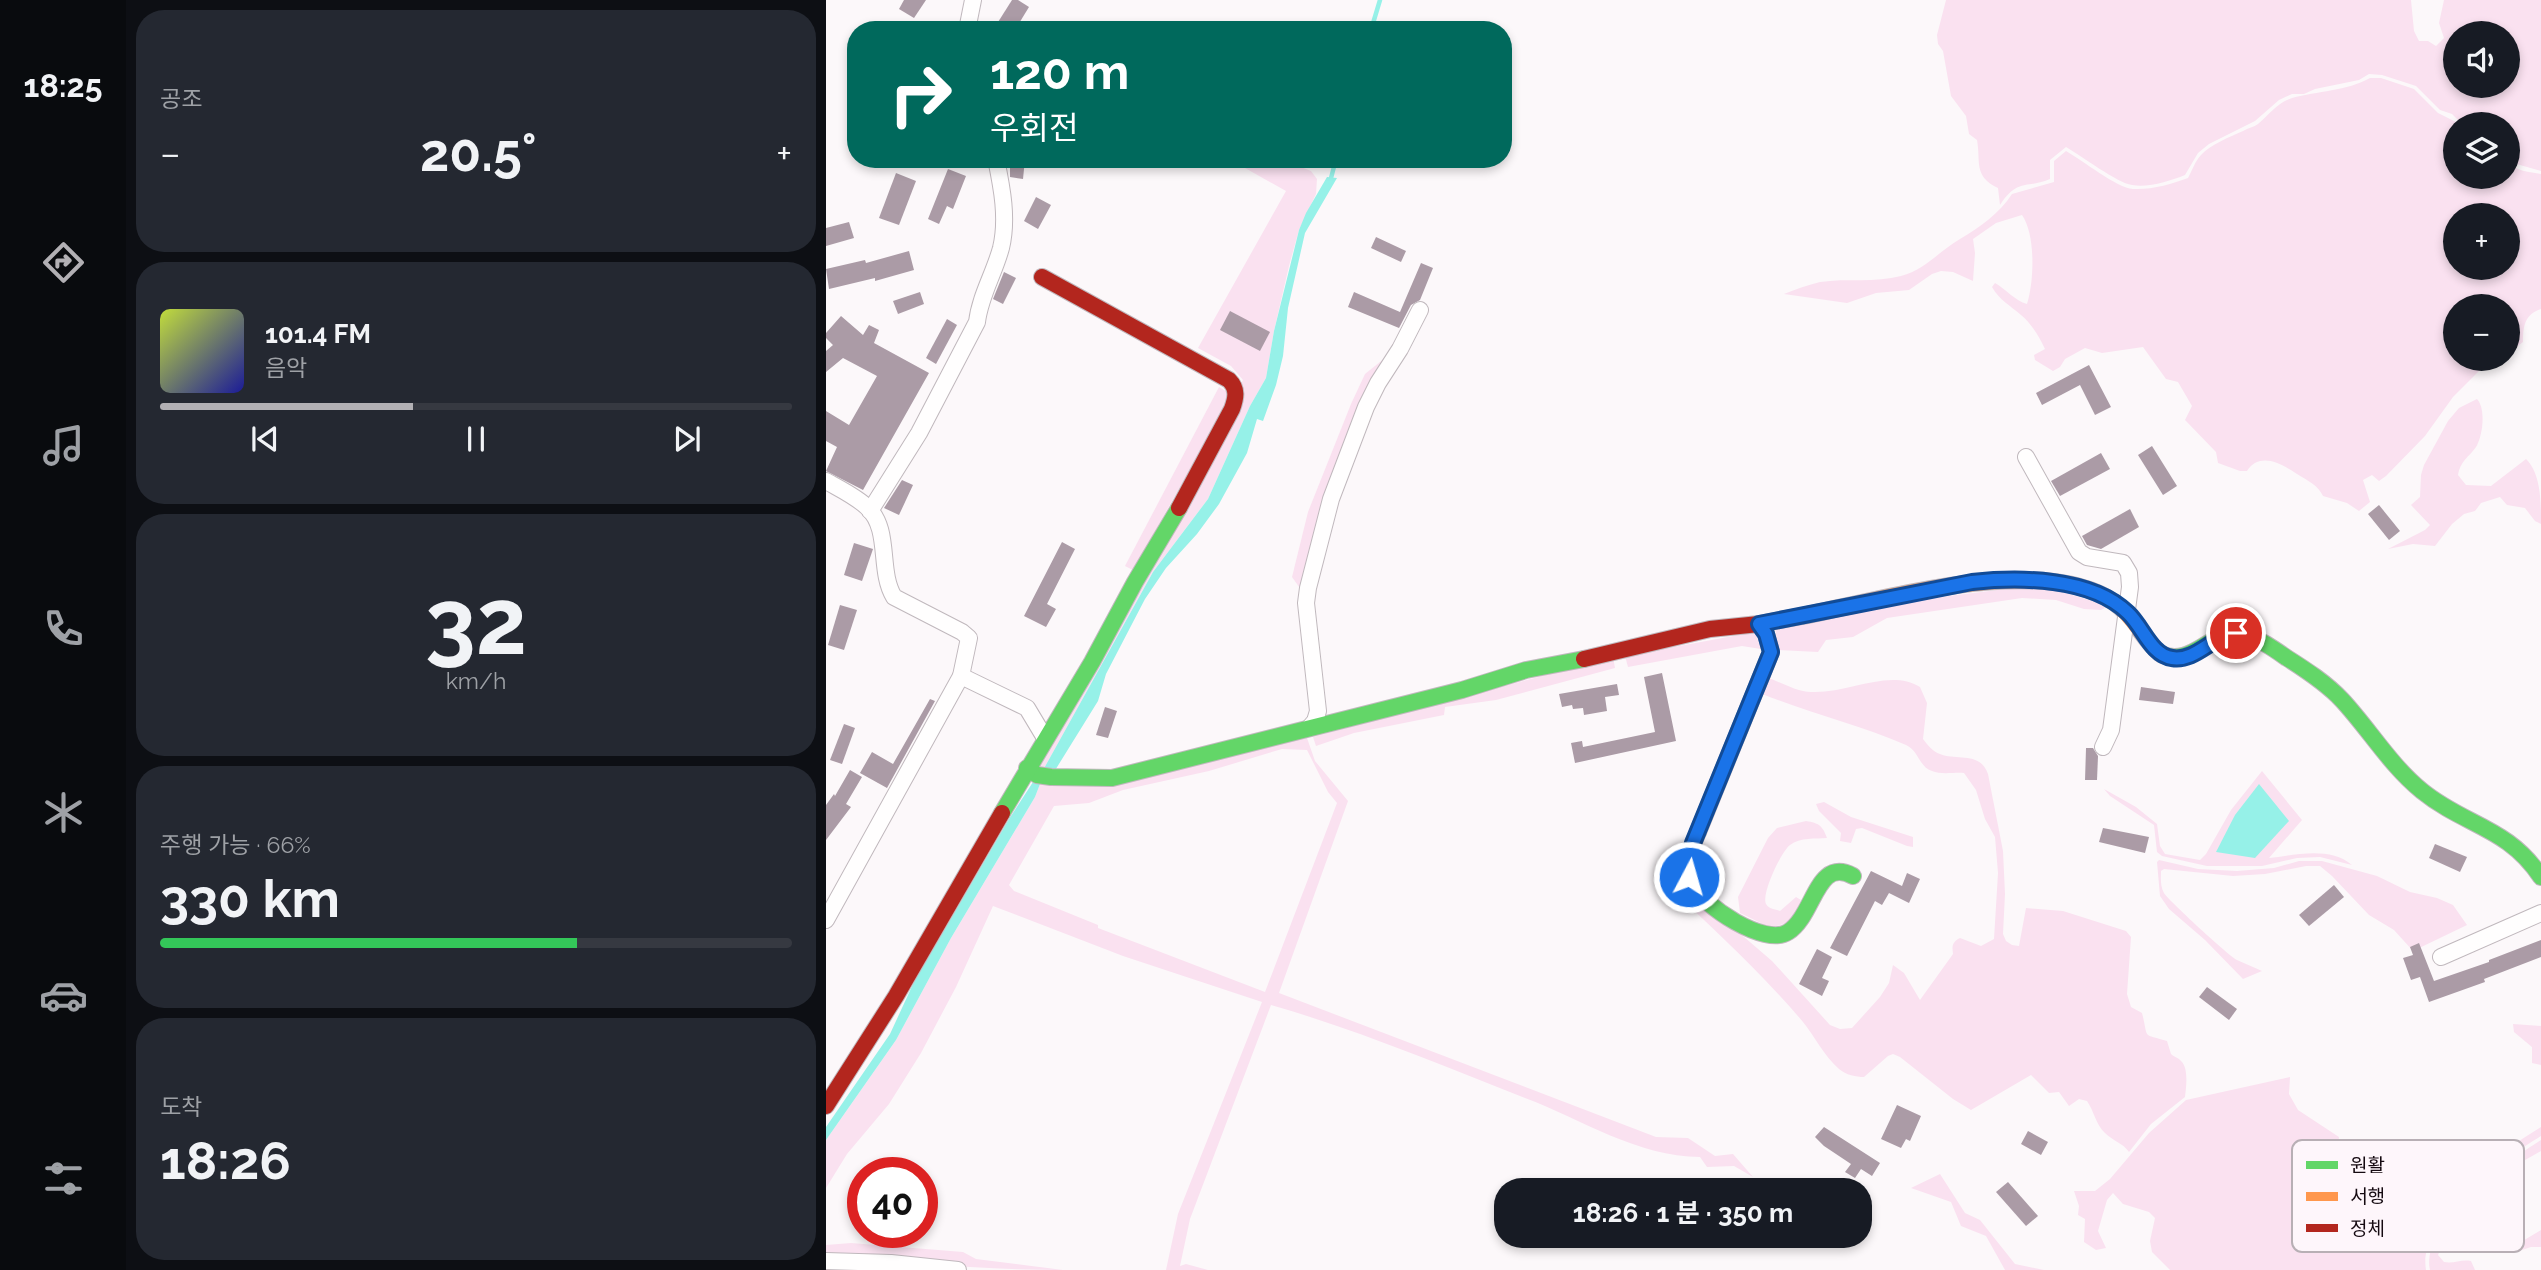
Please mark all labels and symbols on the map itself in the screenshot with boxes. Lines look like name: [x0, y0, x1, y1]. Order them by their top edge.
pin: [2206, 603, 2266, 663]
position arrow: [1652, 840, 1726, 914]
legend: [2292, 1140, 2524, 1252]
text: 원활: [2350, 1154, 2385, 1176]
speed limit sign: 40: [847, 1157, 938, 1248]
text: 서행: [2350, 1185, 2385, 1207]
text: 정체: [2350, 1217, 2385, 1239]

